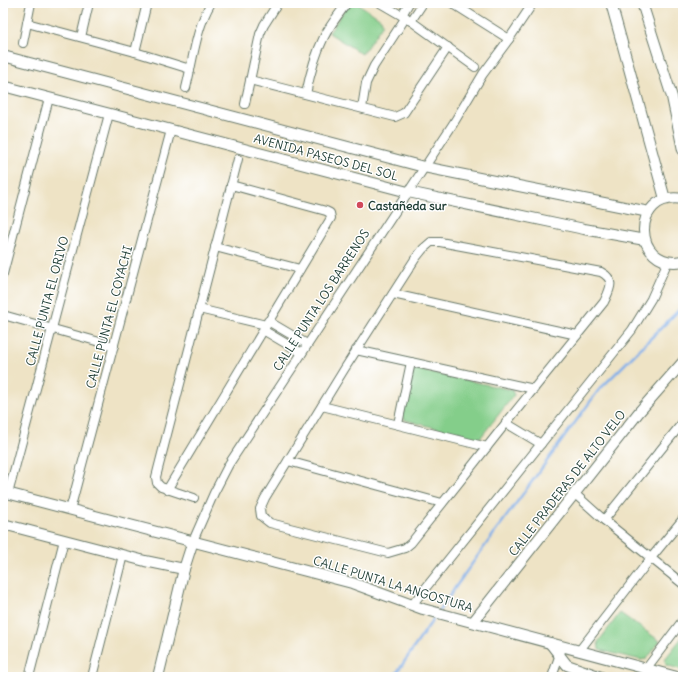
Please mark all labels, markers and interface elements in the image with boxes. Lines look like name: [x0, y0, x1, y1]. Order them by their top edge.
street label: AVENIDA PASEOS DEL SOL: [252, 130, 400, 184]
place label: Castañeda sur: [368, 198, 447, 213]
marker: Castañeda sur: [355, 200, 365, 210]
street label: CALLE PUNTA LOS BARRENOS: [270, 226, 373, 374]
street label: CALLE PUNTA EL ORIVO: [22, 234, 72, 368]
street label: CALLE PUNTA EL COYACHI: [83, 244, 135, 390]
street label: CALLE PRADERAS DE ALTO VELO: [505, 407, 629, 559]
street label: CALLE PUNTA LA ANGOSTURA: [311, 553, 475, 616]

